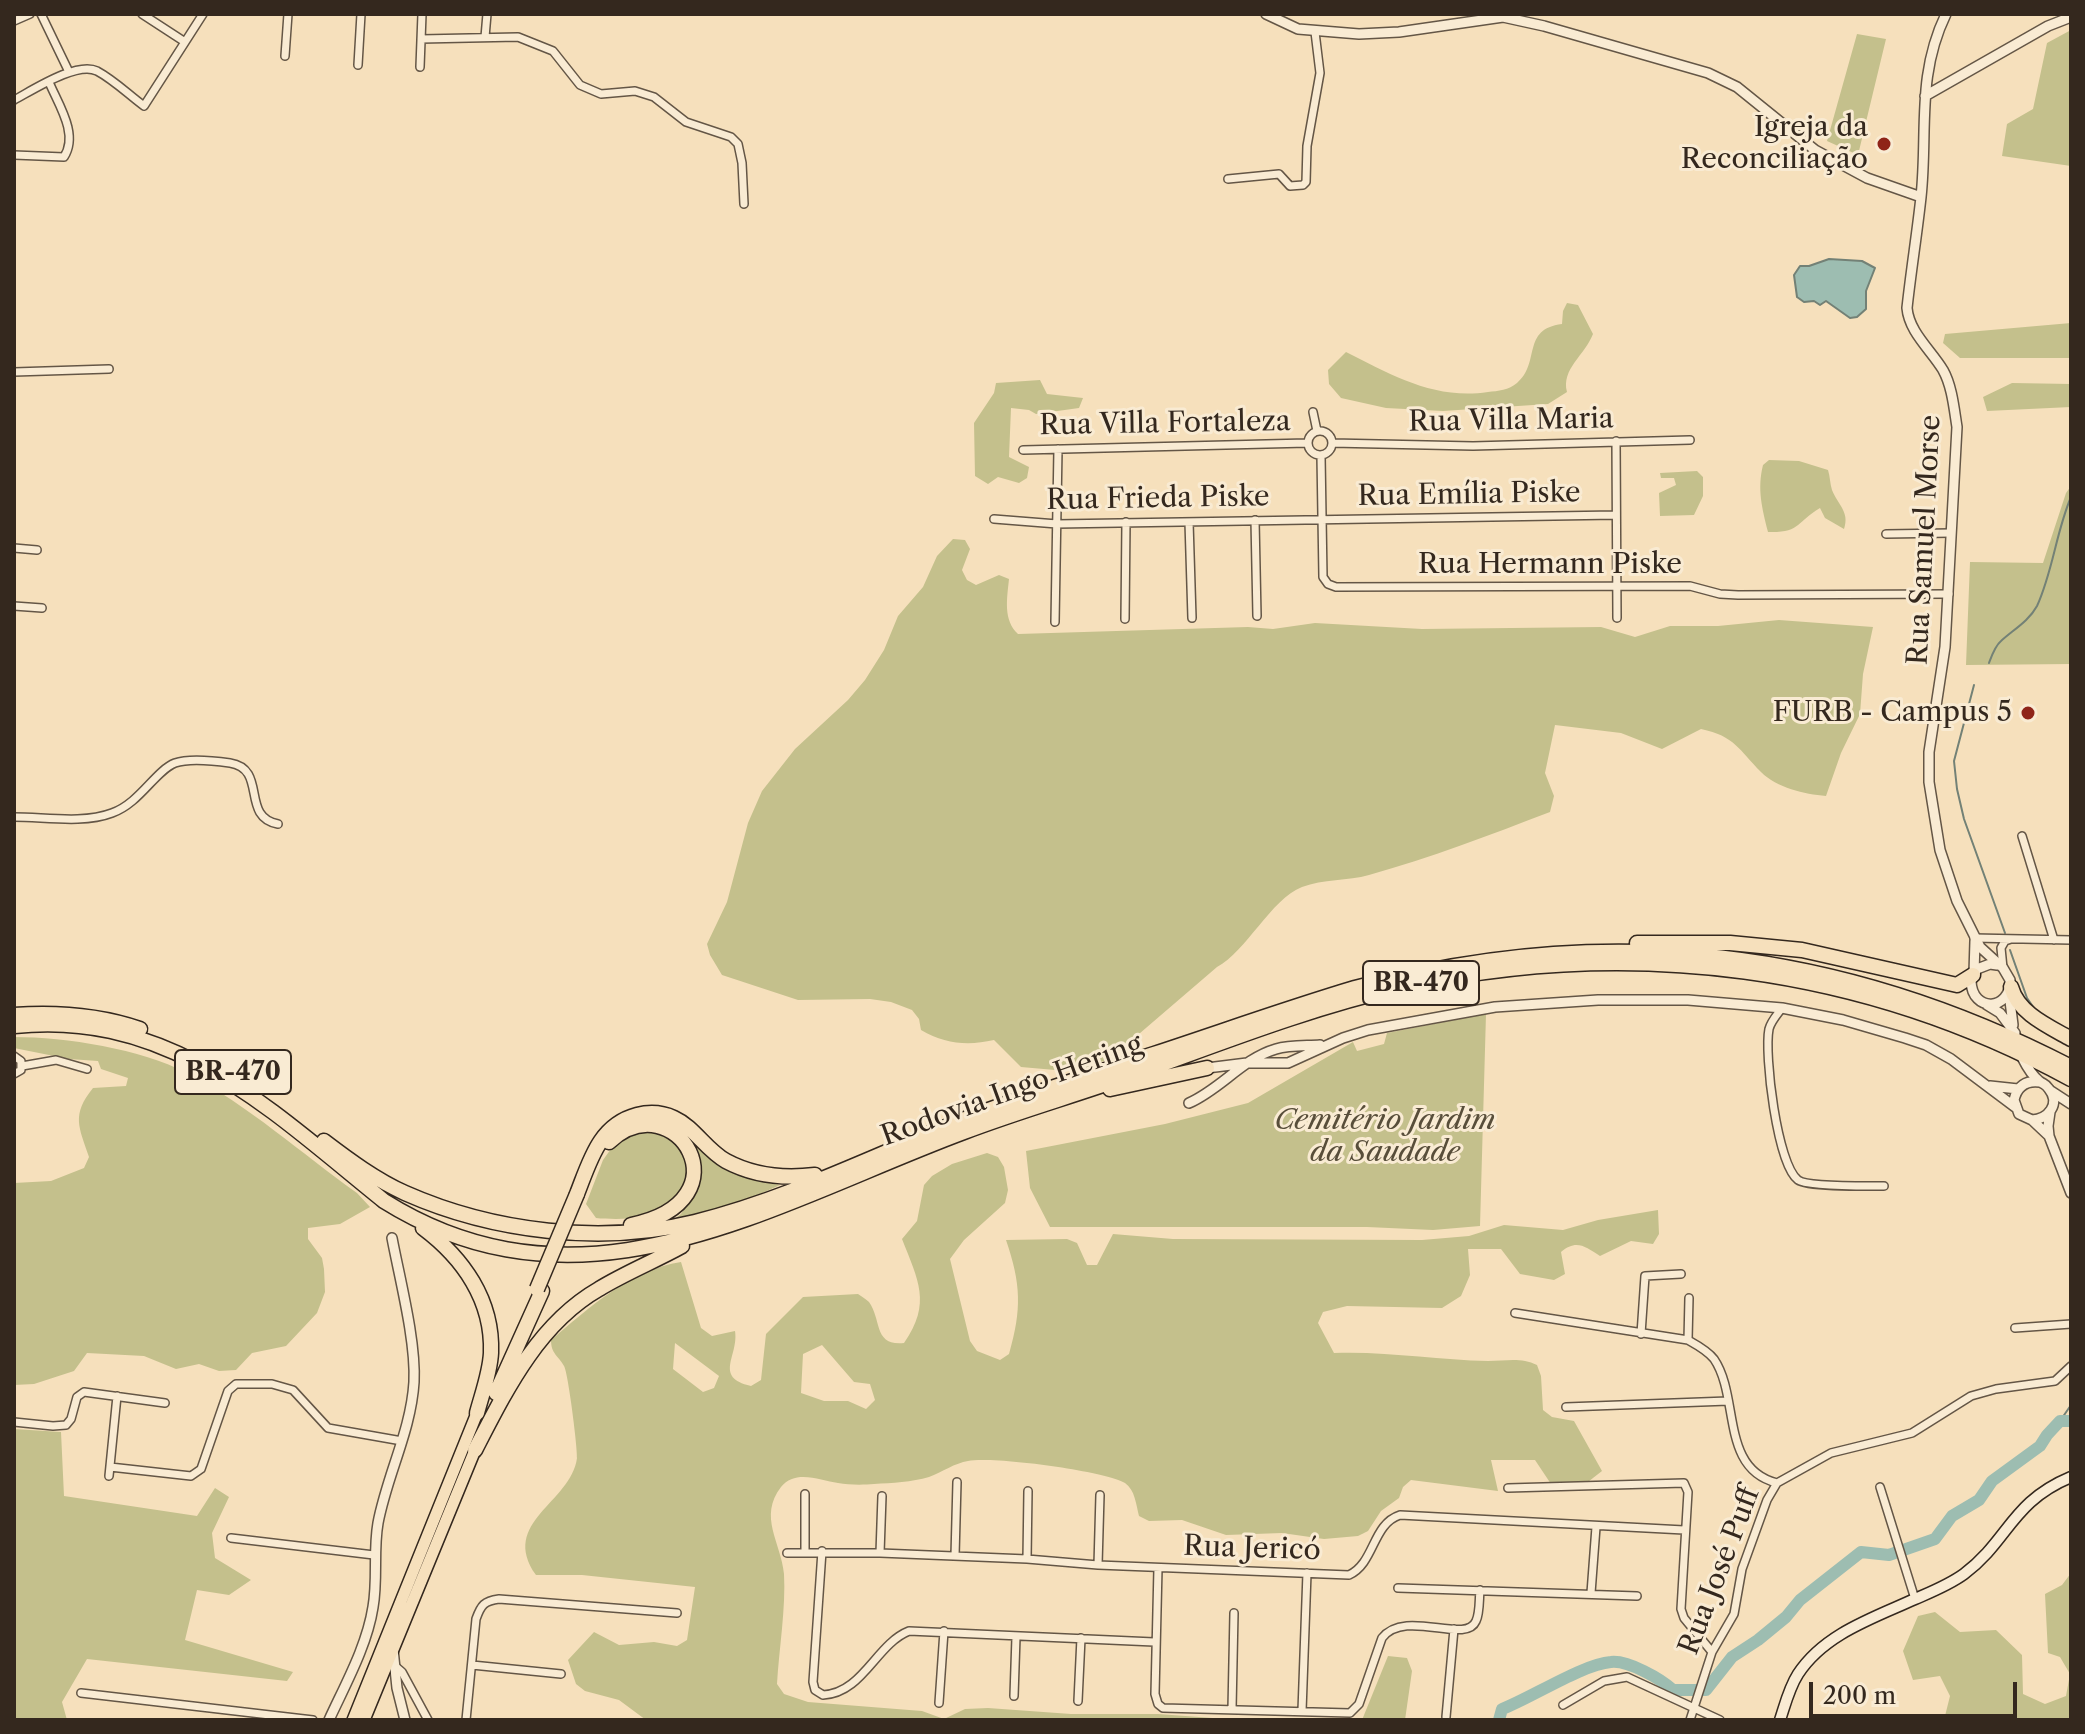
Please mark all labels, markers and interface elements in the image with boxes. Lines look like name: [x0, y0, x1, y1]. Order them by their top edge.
place label: Igreja da Reconciliação: [1681, 111, 1868, 177]
marker: Igreja da Reconciliação: [1875, 135, 1893, 153]
street label: Rua Villa Maria: [1408, 402, 1614, 440]
street label: Rua Villa Fortaleza: [1039, 405, 1291, 443]
street label: Rua Samuel Morse: [1902, 414, 1948, 666]
street label: Rua Emília Piske: [1357, 476, 1581, 514]
street label: Rua Frieda Piske: [1046, 480, 1270, 518]
street label: Rua Hermann Piske: [1418, 548, 1682, 582]
place label: FURB - Campus 5: [1773, 696, 2012, 730]
marker: FURB - Campus 5: [2019, 704, 2037, 722]
road number: BR-470: [1363, 961, 1479, 1005]
street label: Rodovia Ingo Hering: [877, 1028, 1147, 1154]
road number: BR-470: [175, 1050, 291, 1094]
park label: Cemitério Jardim da Saudade: [1274, 1104, 1496, 1170]
street label: Rua José Puff: [1673, 1482, 1767, 1660]
street label: Rua Jericó: [1183, 1530, 1321, 1568]
scale bar: [1813, 1666, 2021, 1716]
text: 200 m: [1823, 1681, 1896, 1710]

